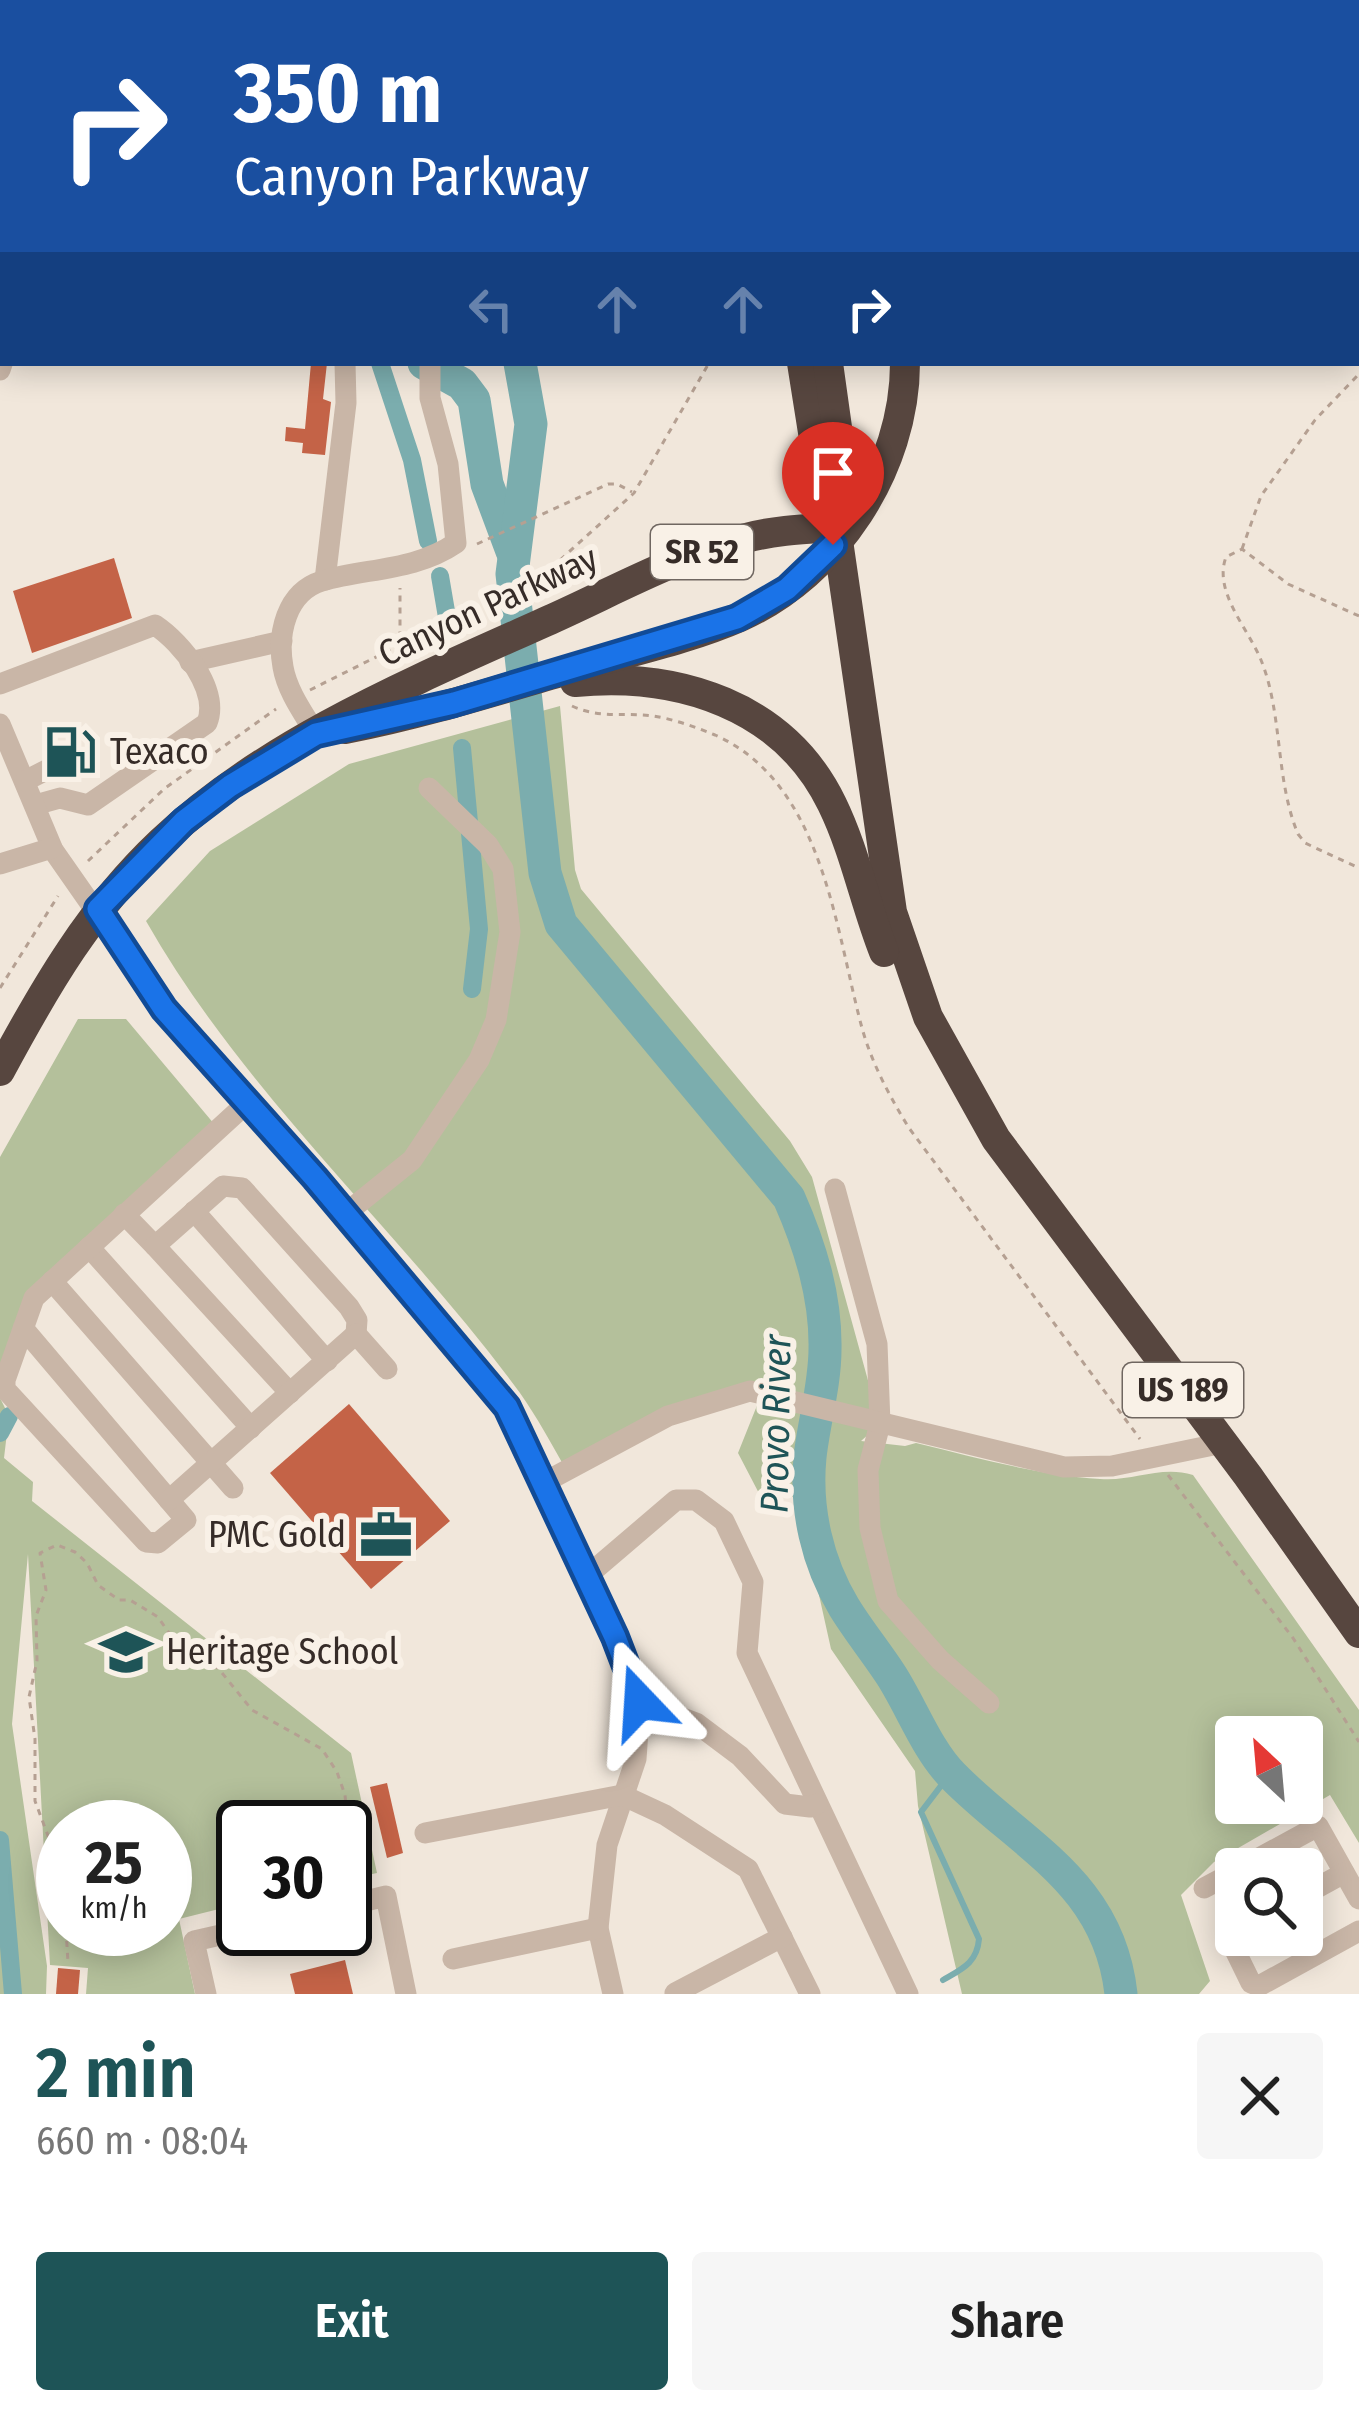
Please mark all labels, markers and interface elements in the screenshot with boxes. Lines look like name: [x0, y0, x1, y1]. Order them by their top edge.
text: 350 m: [234, 43, 442, 144]
icon: right: [36, 48, 192, 204]
text: Canyon Parkway: [234, 145, 589, 209]
icon: left: [458, 276, 524, 342]
icon: ahead: [584, 276, 650, 342]
icon: ahead: [710, 276, 776, 342]
icon: right: [836, 276, 902, 342]
pin: [782, 422, 884, 545]
icon: arrive: [800, 440, 866, 506]
road number: SR 52: [651, 525, 753, 579]
street label: Canyon Parkway: [371, 536, 605, 676]
fuel station icon: Texaco: [41, 723, 99, 781]
place label: Texaco: [110, 730, 209, 774]
water label: Provo River: [751, 1333, 801, 1514]
road number: US 189: [1123, 1363, 1243, 1417]
office icon: PMC Gold: [357, 1506, 415, 1564]
place label: PMC Gold: [208, 1513, 346, 1557]
school or university icon: Heritage School: [97, 1623, 155, 1681]
place label: Heritage School: [166, 1630, 398, 1674]
position arrow: [577, 1639, 703, 1765]
north arrow: [1215, 1716, 1323, 1824]
map controls: [1215, 1716, 1323, 1956]
speed limit sign: 30: [216, 1800, 372, 1956]
text: 25: [85, 1827, 143, 1899]
button: search: [1215, 1848, 1323, 1956]
text: km/h: [81, 1890, 147, 1926]
text: 2 min: [36, 2030, 196, 2116]
button: close: [1197, 2033, 1323, 2159]
text: 660 m · 08:04: [36, 2118, 248, 2164]
button: Exit: [36, 2252, 668, 2390]
button: Share: [692, 2252, 1323, 2390]

